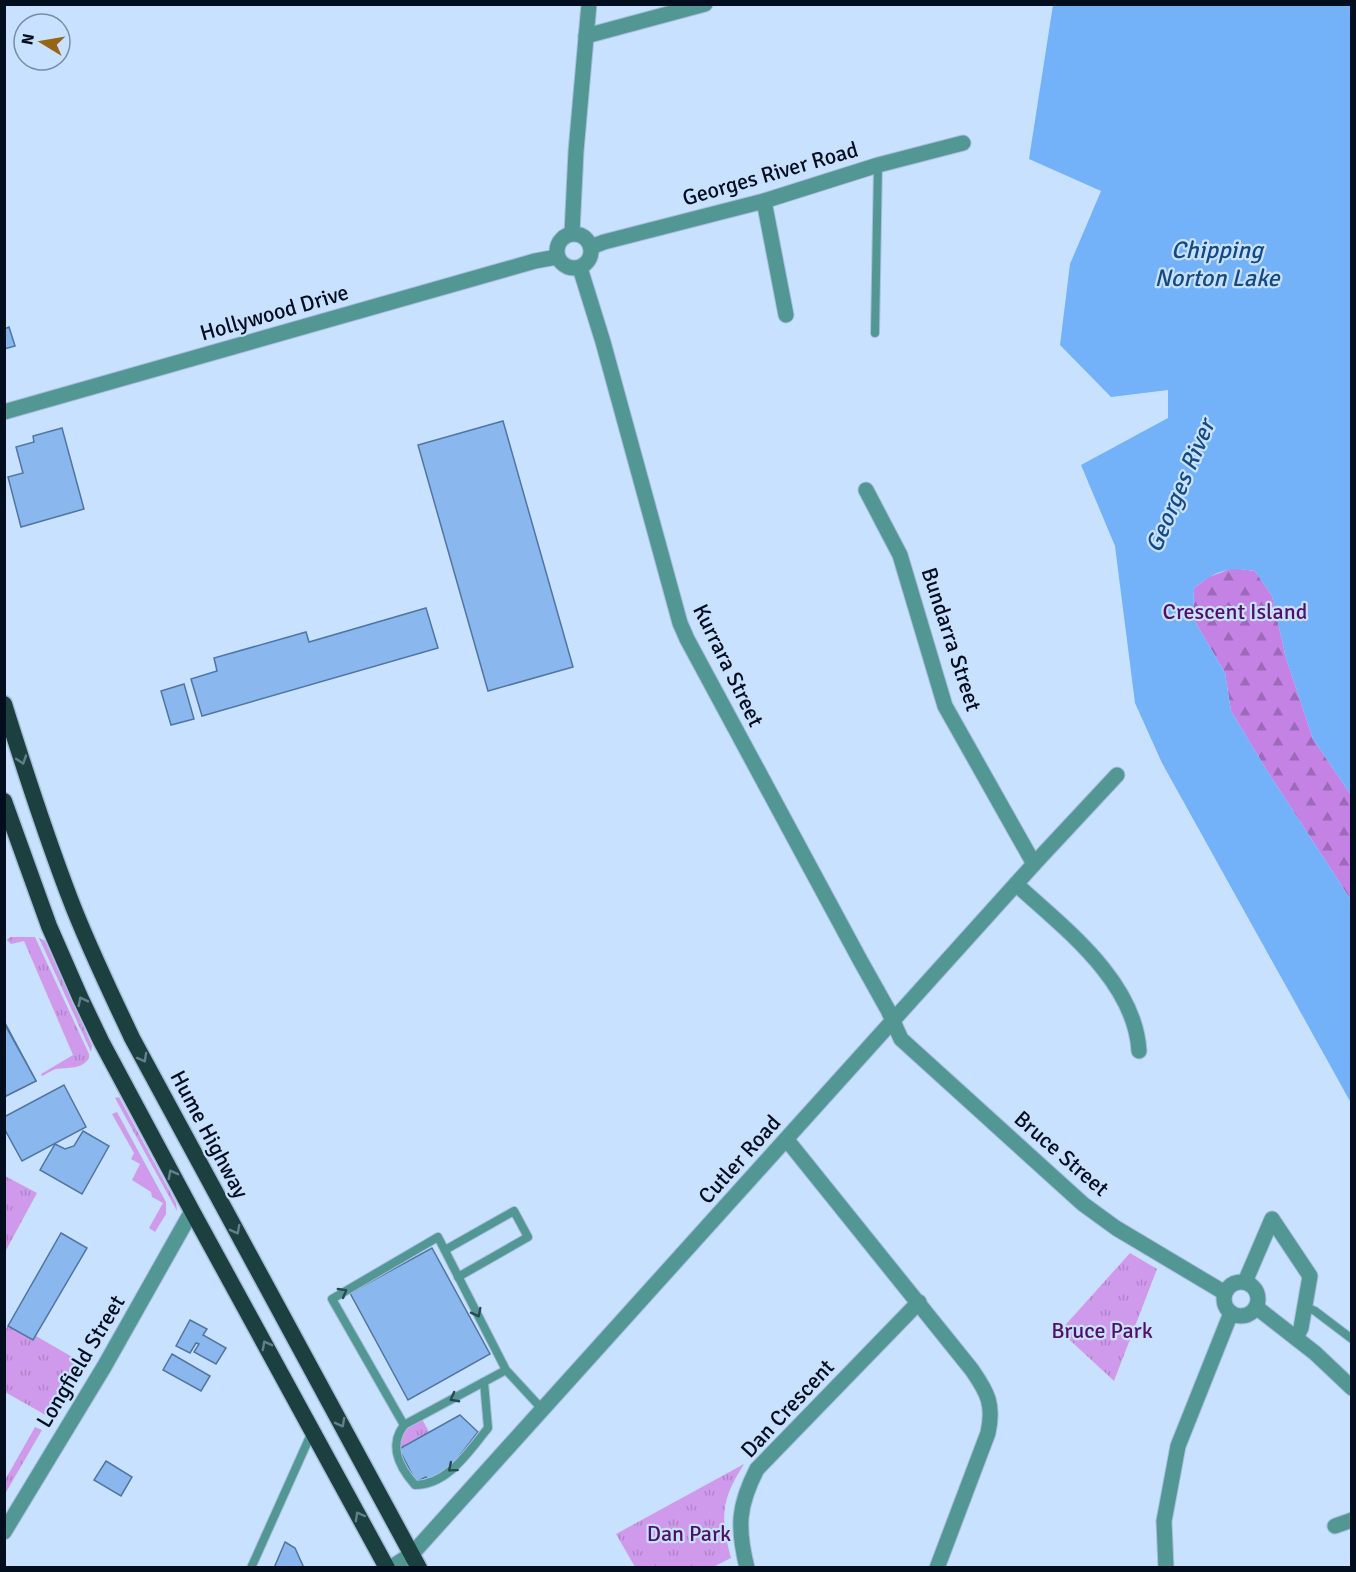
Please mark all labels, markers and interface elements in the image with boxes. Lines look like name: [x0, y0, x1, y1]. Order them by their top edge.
north arrow: [12, 12, 72, 72]
text: N: [17, 32, 39, 47]
street label: Georges River Road: [679, 136, 861, 211]
water label: Chipping Norton Lake: [1154, 235, 1281, 293]
street label: Hollywood Drive: [197, 278, 351, 347]
water label: Georges River: [1139, 412, 1223, 557]
street label: Bundarra Street: [916, 564, 988, 715]
park label: Crescent Island: [1163, 598, 1307, 625]
street label: Kurrara Street: [687, 599, 770, 731]
one-way arrow: [15, 754, 27, 765]
one-way arrow: [77, 996, 89, 1007]
one-way arrow: [136, 1052, 147, 1062]
street label: Hume Highway: [165, 1066, 255, 1204]
street label: Bruce Street: [1009, 1105, 1115, 1202]
street label: Cutler Road: [692, 1109, 786, 1209]
one-way arrow: [168, 1170, 179, 1180]
one-way arrow: [229, 1223, 240, 1234]
one-way arrow: [337, 1288, 347, 1299]
street label: Longfield Street: [30, 1290, 131, 1432]
one-way arrow: [470, 1307, 481, 1318]
park label: Bruce Park: [1051, 1317, 1153, 1344]
one-way arrow: [262, 1341, 273, 1351]
street label: Dan Crescent: [735, 1353, 840, 1463]
one-way arrow: [450, 1391, 461, 1402]
one-way arrow: [334, 1417, 345, 1427]
one-way arrow: [448, 1461, 459, 1472]
one-way arrow: [355, 1512, 366, 1522]
park label: Dan Park: [647, 1520, 731, 1547]

